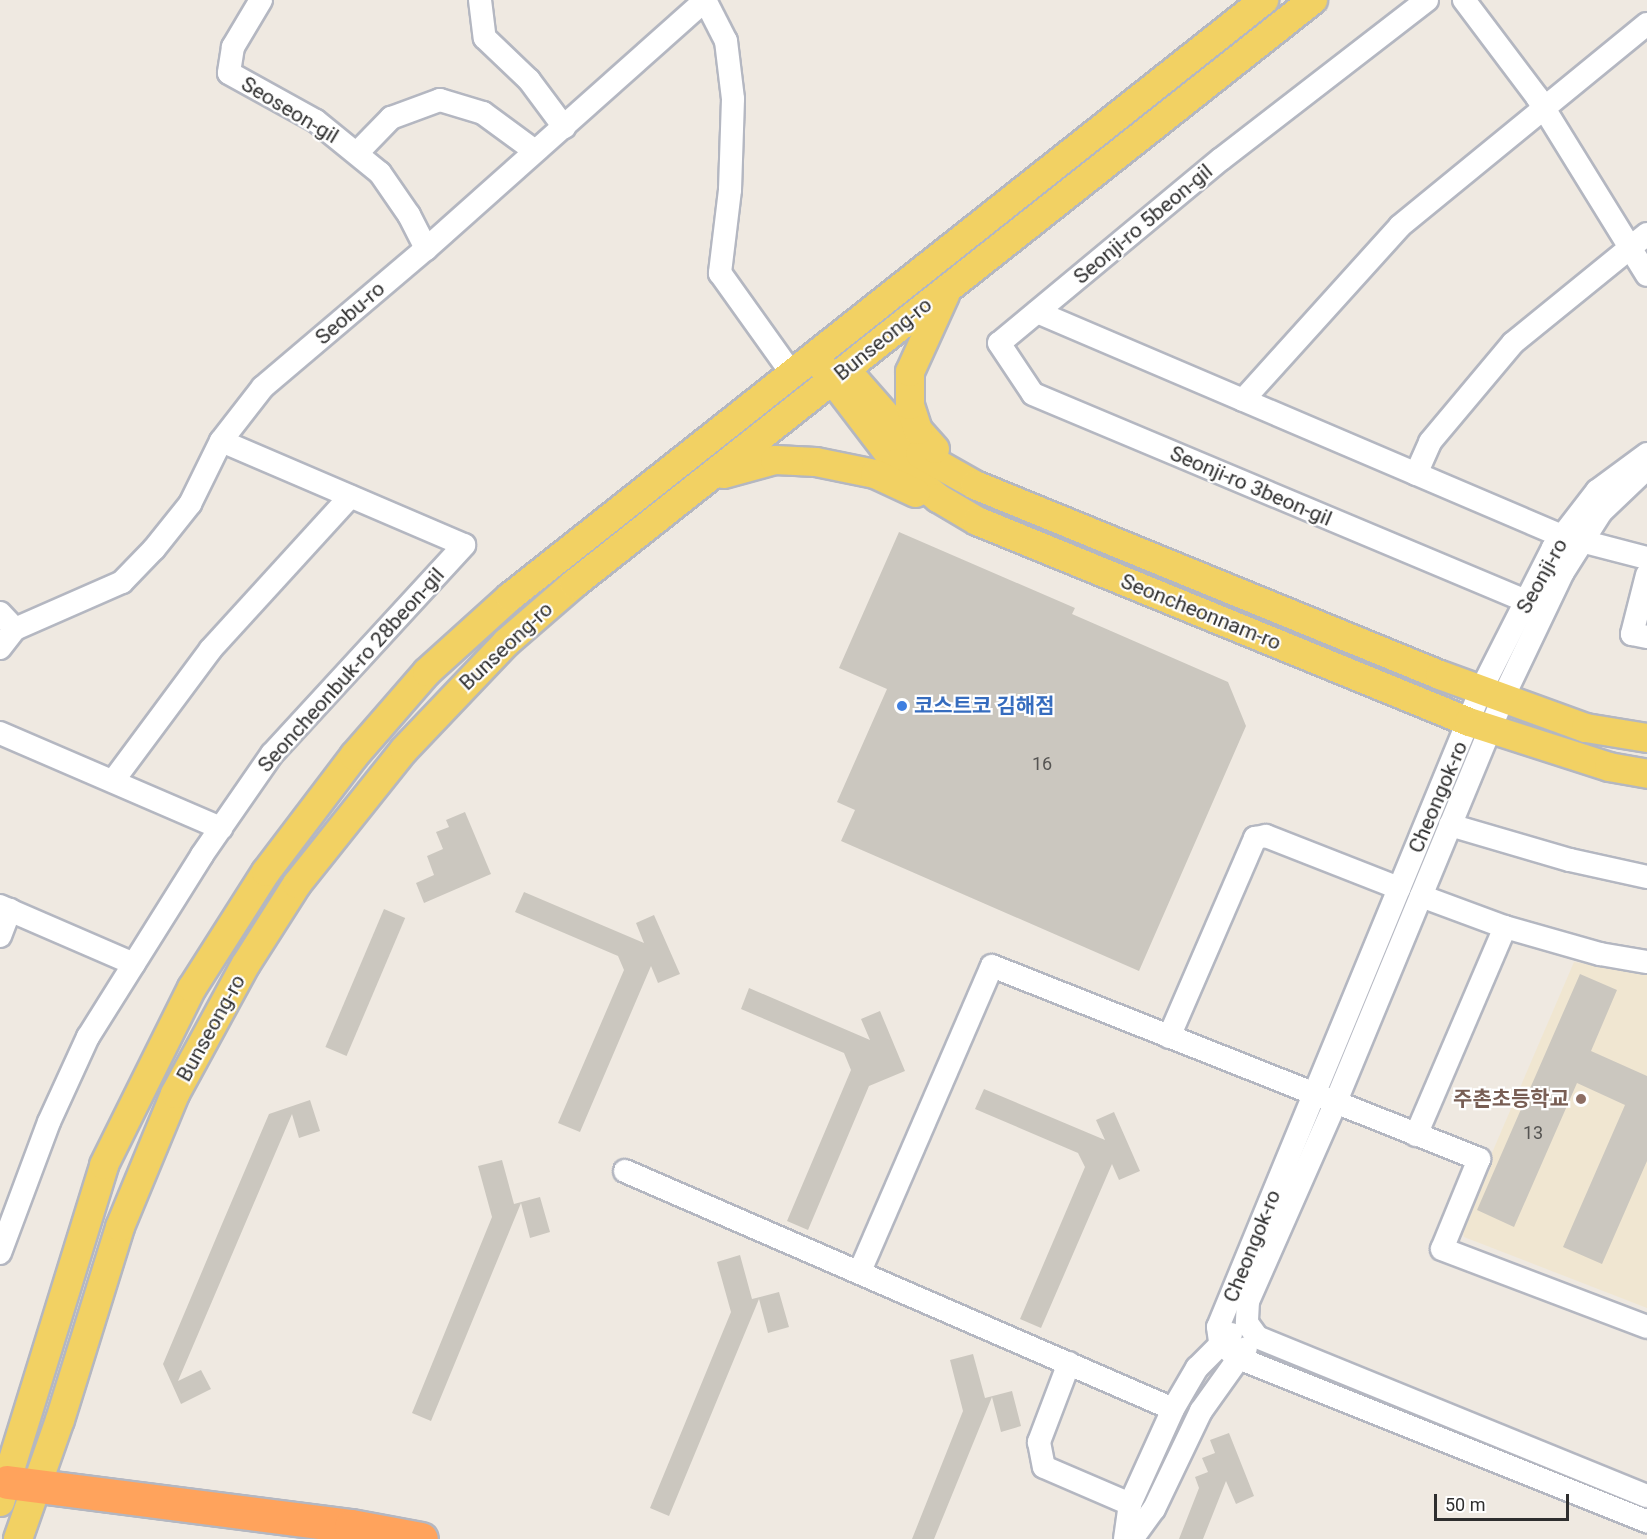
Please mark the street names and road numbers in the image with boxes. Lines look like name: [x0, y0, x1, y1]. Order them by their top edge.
street label: Seoseon-gil: [237, 71, 343, 149]
street label: Seonji-ro 5beon-gil: [1069, 159, 1217, 289]
street label: Seobu-ro: [310, 276, 390, 350]
street label: Bunseong-ro: [829, 292, 937, 386]
street label: Seonji-ro 3beon-gil: [1166, 441, 1336, 531]
street label: Seonji-ro: [1511, 534, 1573, 618]
street label: Seoncheonbuk-ro 28beon-gil: [253, 563, 449, 777]
street label: Seoncheonnam-ro: [1117, 568, 1285, 656]
street label: Bunseong-ro: [454, 596, 558, 696]
street label: Cheongok-ro: [1403, 737, 1473, 857]
street label: Bunseong-ro: [171, 970, 251, 1086]
street label: Cheongok-ro: [1218, 1186, 1286, 1306]

